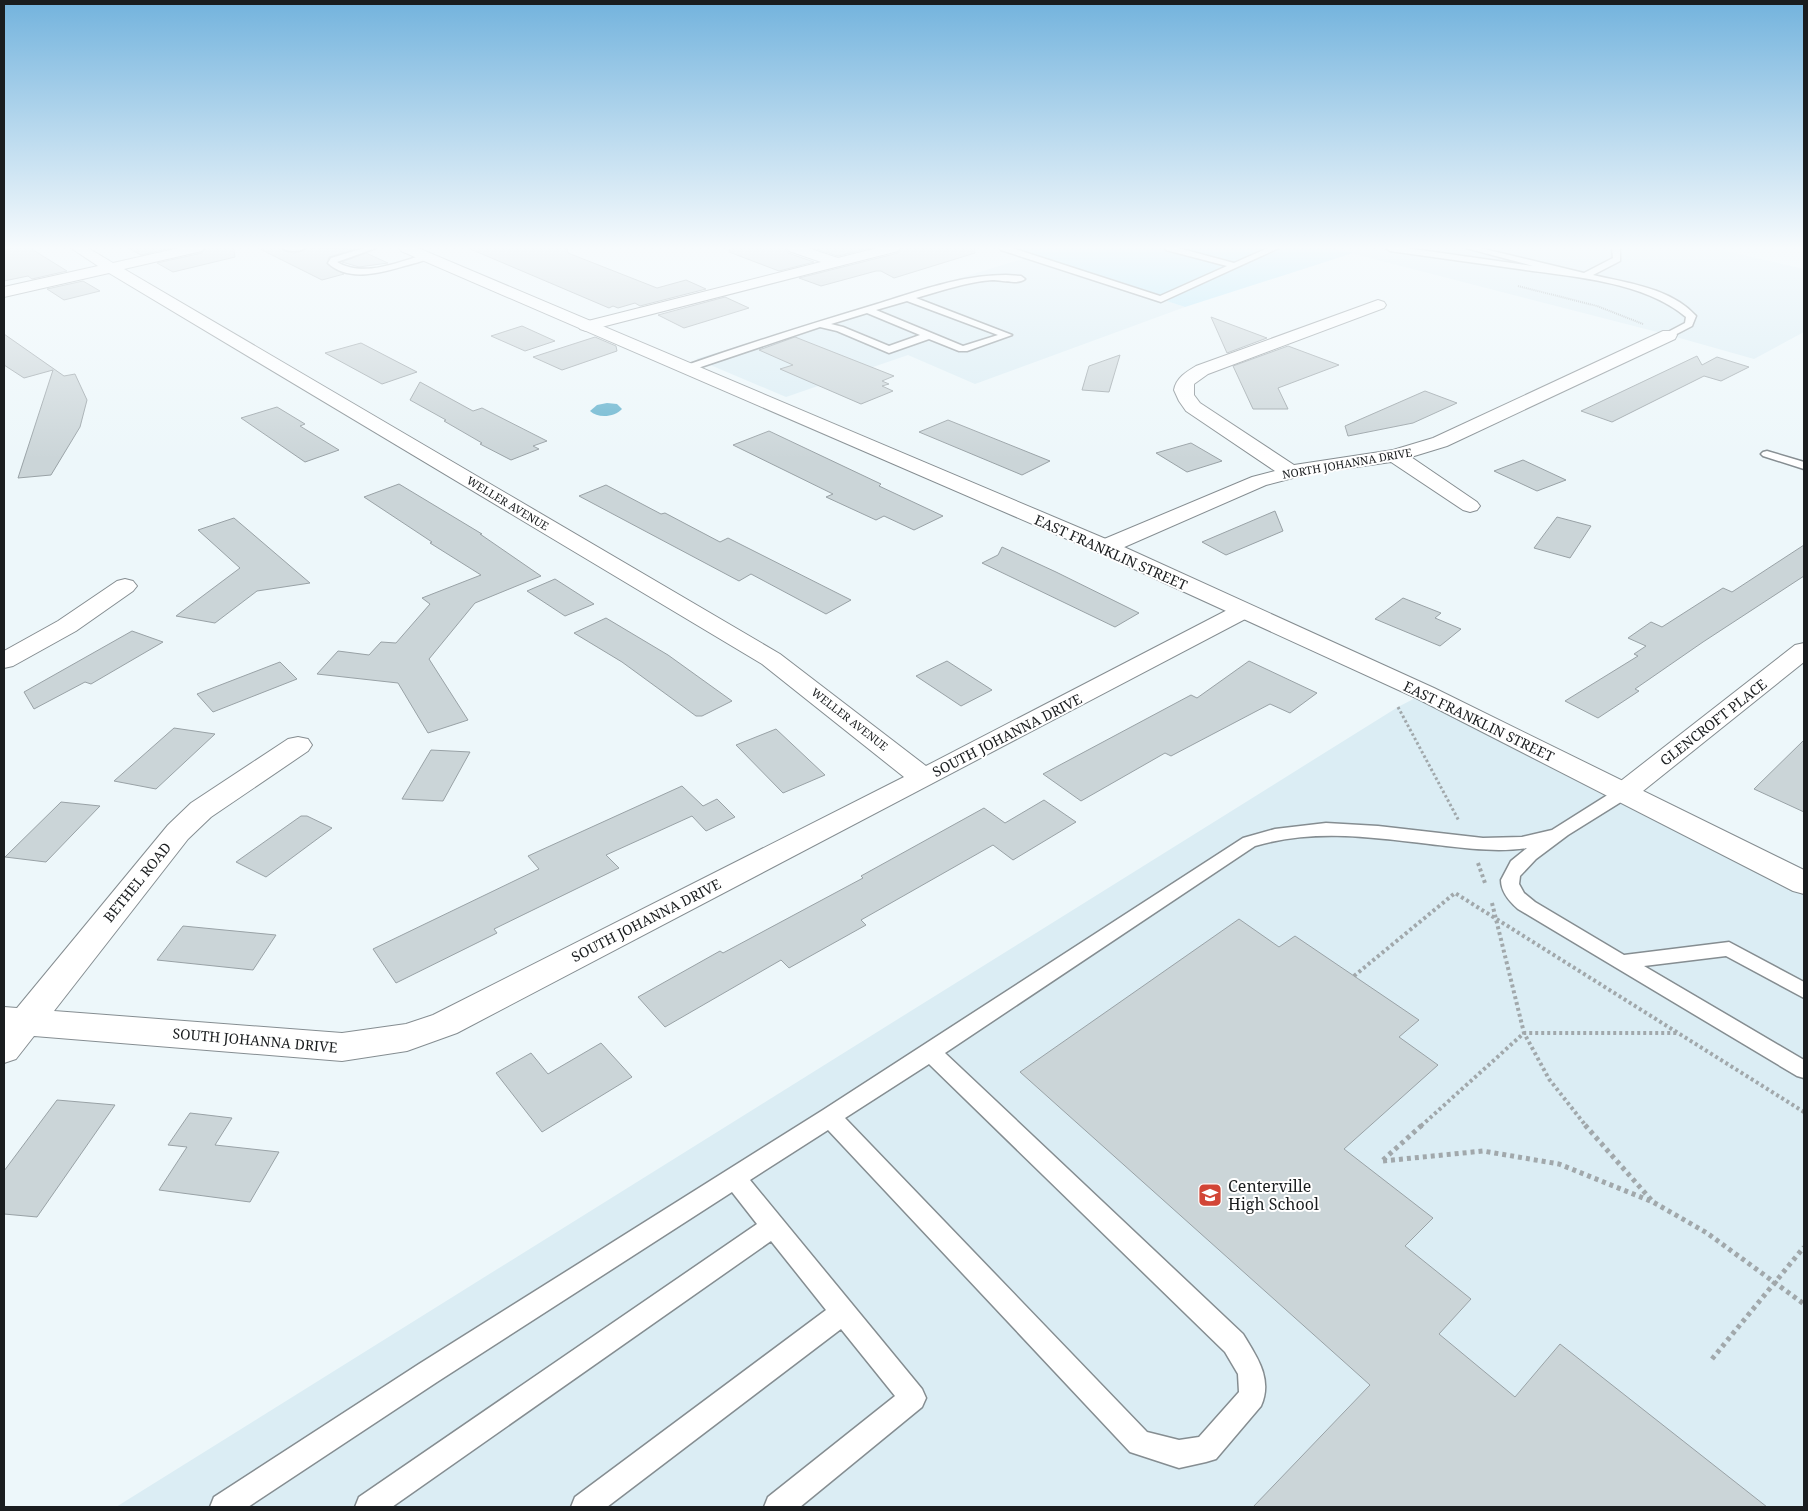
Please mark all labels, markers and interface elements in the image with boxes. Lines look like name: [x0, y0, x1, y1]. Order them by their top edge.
street label: NORTH JOHANNA DRIVE: [1281, 444, 1413, 482]
street label: WELLER AVENUE: [464, 473, 552, 534]
street label: EAST FRANKLIN STREET: [1032, 510, 1191, 594]
street label: GLENCROFT PLACE: [1656, 674, 1771, 770]
street label: EAST FRANKLIN STREET: [1401, 676, 1558, 766]
street label: WELLER AVENUE: [809, 684, 891, 754]
street label: SOUTH JOHANNA DRIVE: [929, 689, 1085, 781]
street label: BETHEL ROAD: [99, 838, 175, 926]
street label: SOUTH JOHANNA DRIVE: [568, 874, 724, 966]
street label: SOUTH JOHANNA DRIVE: [172, 1023, 338, 1057]
place label: Centerville High School: [1228, 1175, 1319, 1215]
school or university icon: Centerville High School: [1197, 1182, 1223, 1208]

